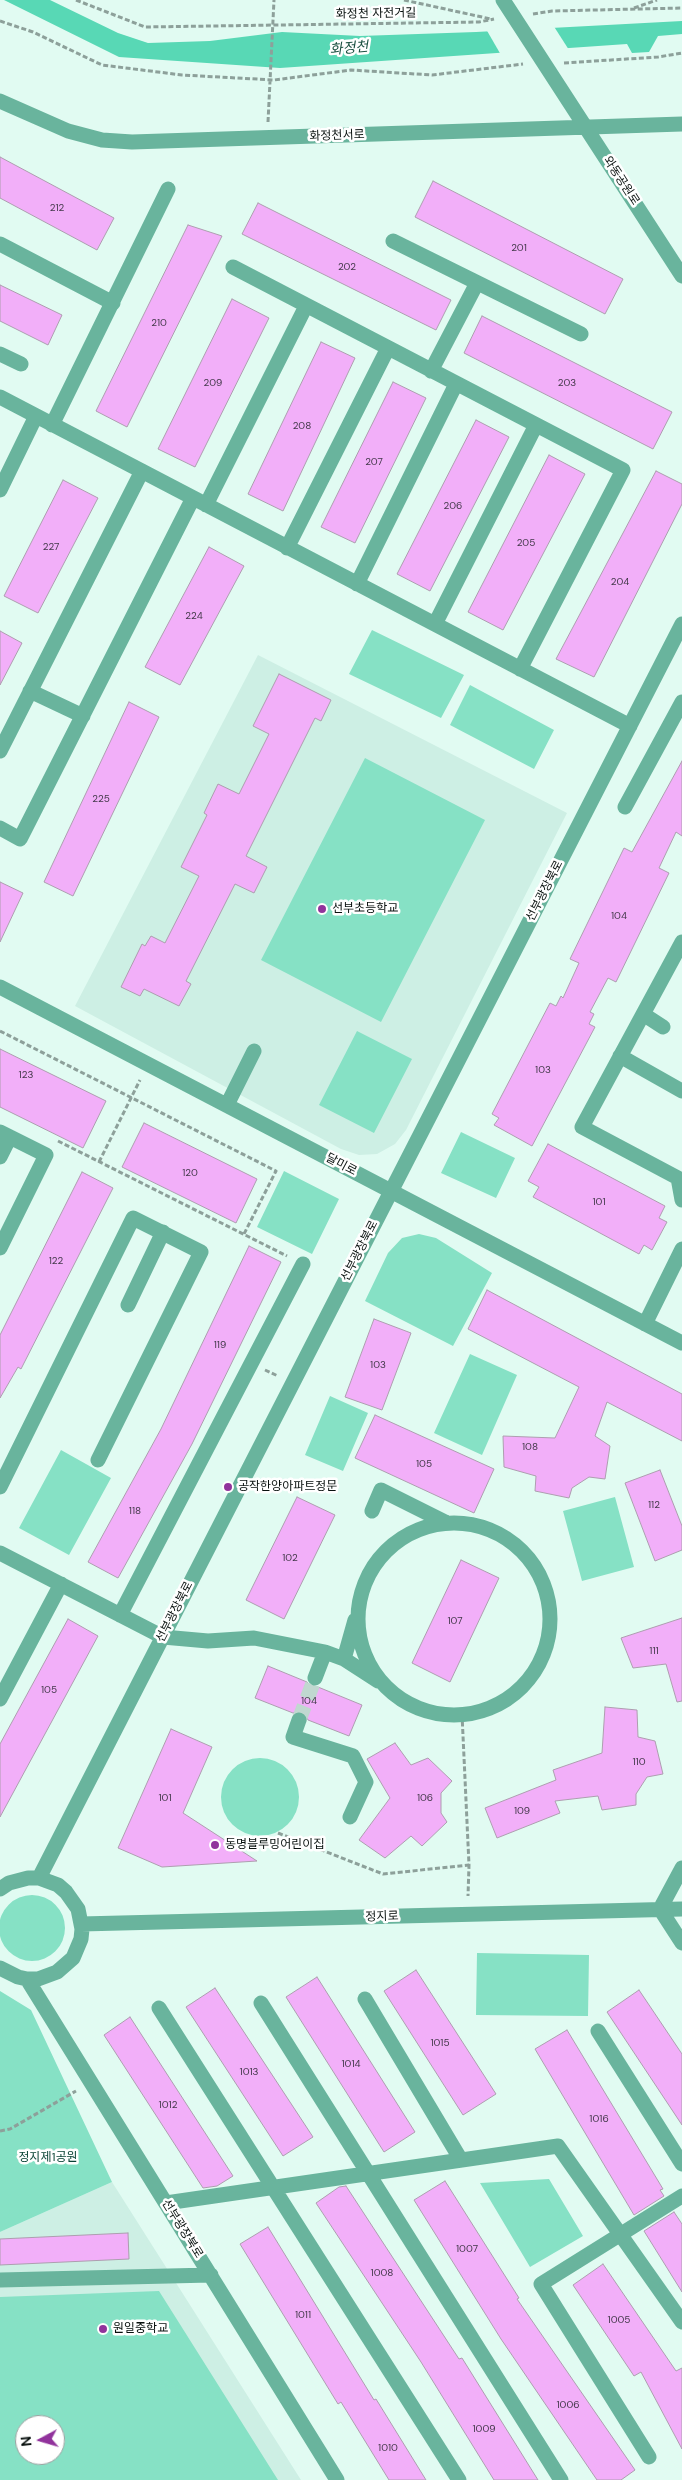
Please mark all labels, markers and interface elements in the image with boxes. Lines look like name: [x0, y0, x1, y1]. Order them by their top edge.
street label: 화정천 자전거길: [336, 6, 416, 22]
water label: 화정천: [329, 39, 369, 59]
street label: 화정천서로: [309, 128, 365, 144]
street label: 와동공원로: [600, 154, 642, 208]
house number: 212: [50, 202, 64, 214]
house number: 201: [511, 242, 527, 254]
house number: 202: [338, 261, 356, 273]
house number: 210: [151, 317, 167, 329]
house number: 209: [204, 377, 222, 389]
house number: 203: [558, 377, 576, 389]
house number: 208: [293, 420, 311, 432]
house number: 207: [365, 456, 383, 468]
house number: 206: [444, 500, 462, 512]
house number: 205: [517, 537, 535, 549]
house number: 227: [43, 541, 59, 553]
house number: 204: [611, 576, 629, 588]
house number: 224: [185, 610, 203, 622]
house number: 225: [92, 793, 110, 805]
street label: 선부광장북로: [524, 858, 566, 924]
place label: 선부초등학교: [332, 902, 398, 916]
marker: 선부초등학교: [316, 903, 328, 915]
house number: 104: [611, 910, 627, 922]
house number: 103: [535, 1064, 551, 1076]
house number: 123: [19, 1069, 33, 1081]
street label: 달미로: [323, 1151, 359, 1179]
house number: 120: [182, 1167, 198, 1179]
house number: 101: [592, 1196, 606, 1208]
street label: 선부광장북로: [339, 1218, 381, 1284]
house number: 122: [49, 1255, 63, 1267]
house number: 119: [214, 1339, 226, 1351]
house number: 103: [370, 1359, 386, 1371]
house number: 108: [522, 1441, 538, 1453]
house number: 105: [416, 1458, 432, 1470]
place label: 공작한양아파트정문: [238, 1480, 337, 1494]
marker: 공작한양아파트정문: [222, 1481, 234, 1493]
house number: 112: [648, 1499, 660, 1511]
house number: 118: [129, 1505, 141, 1517]
house number: 102: [282, 1552, 298, 1564]
street label: 선부광장북로: [154, 1579, 196, 1645]
house number: 107: [447, 1615, 463, 1627]
house number: 111: [649, 1645, 659, 1657]
house number: 105: [41, 1684, 57, 1696]
house number: 104: [301, 1695, 317, 1707]
house number: 110: [632, 1756, 646, 1768]
house number: 101: [158, 1792, 172, 1804]
house number: 106: [417, 1792, 433, 1804]
house number: 109: [514, 1805, 530, 1817]
place label: 동명블루밍어린이집: [225, 1838, 324, 1852]
marker: 동명블루밍어린이집: [209, 1839, 221, 1851]
street label: 정지로: [365, 1909, 399, 1925]
house number: 1015: [430, 2037, 450, 2049]
house number: 1014: [341, 2058, 361, 2070]
house number: 1013: [240, 2066, 258, 2078]
house number: 1012: [159, 2099, 177, 2111]
house number: 1016: [589, 2113, 609, 2125]
park label: 정지제1공원: [19, 2151, 77, 2165]
street label: 선부광장북로: [158, 2197, 206, 2261]
house number: 1007: [456, 2243, 478, 2255]
house number: 1008: [371, 2267, 393, 2279]
house number: 1011: [295, 2309, 311, 2321]
house number: 1005: [608, 2314, 630, 2326]
place label: 원일중학교: [113, 2322, 168, 2336]
marker: 원일중학교: [97, 2323, 109, 2335]
house number: 1006: [556, 2399, 580, 2411]
north arrow: [15, 2415, 65, 2465]
house number: 1009: [472, 2423, 496, 2435]
text: N: [17, 2435, 36, 2447]
house number: 1010: [378, 2442, 398, 2454]

